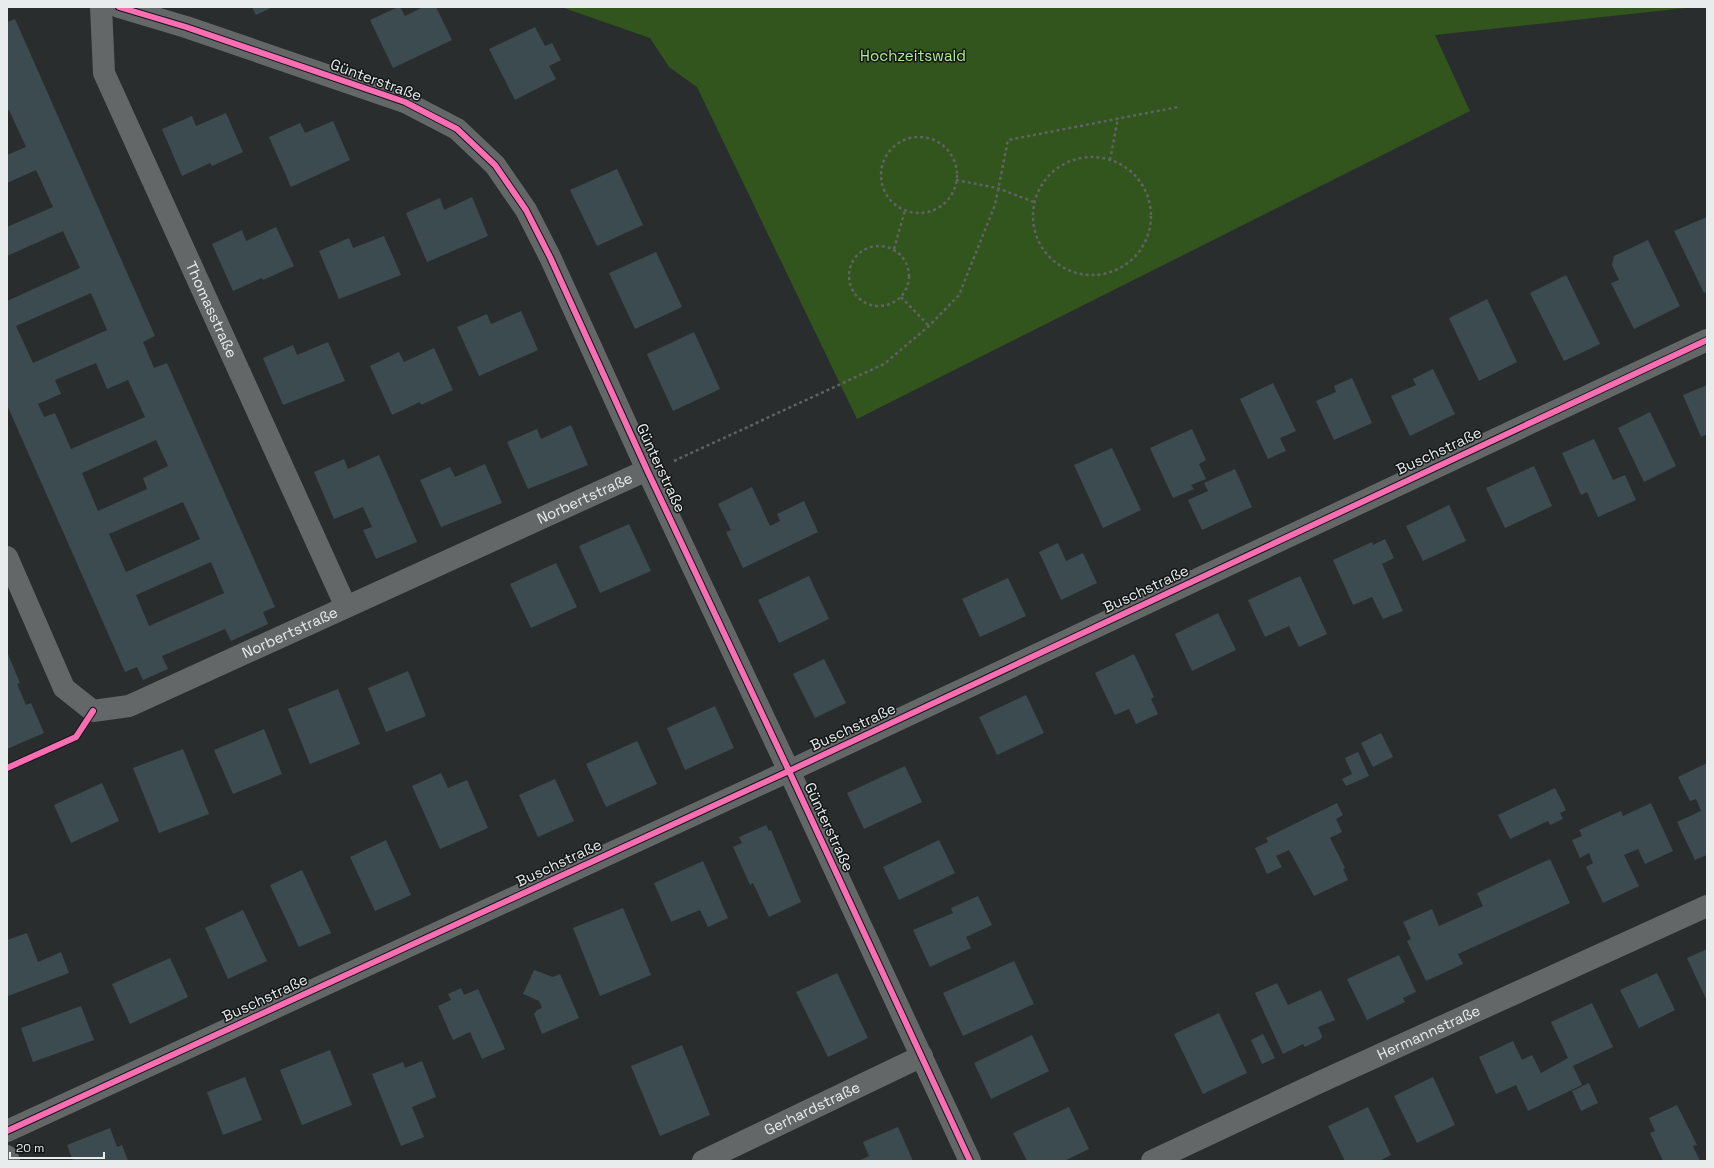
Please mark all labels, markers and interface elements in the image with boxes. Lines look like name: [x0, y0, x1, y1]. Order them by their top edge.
park label: Hochzeitswald: [860, 46, 966, 65]
street label: Günterstraße: [328, 54, 425, 105]
street label: Thomasstraße: [182, 258, 242, 361]
street label: Günterstraße: [633, 420, 690, 515]
street label: Buschstraße: [1393, 422, 1485, 479]
street label: Norbertstraße: [534, 468, 635, 528]
street label: Buschstraße: [1100, 560, 1192, 617]
street label: Norbertstraße: [239, 602, 341, 662]
street label: Buschstraße: [807, 698, 899, 755]
street label: Günterstraße: [801, 779, 858, 874]
street label: Buschstraße: [513, 834, 605, 891]
street label: Buschstraße: [219, 969, 311, 1026]
street label: Hermannstraße: [1374, 1000, 1483, 1064]
street label: Gerhardstraße: [761, 1077, 863, 1139]
scale bar: [10, 1134, 104, 1160]
text: 20 m: [16, 1140, 44, 1156]

